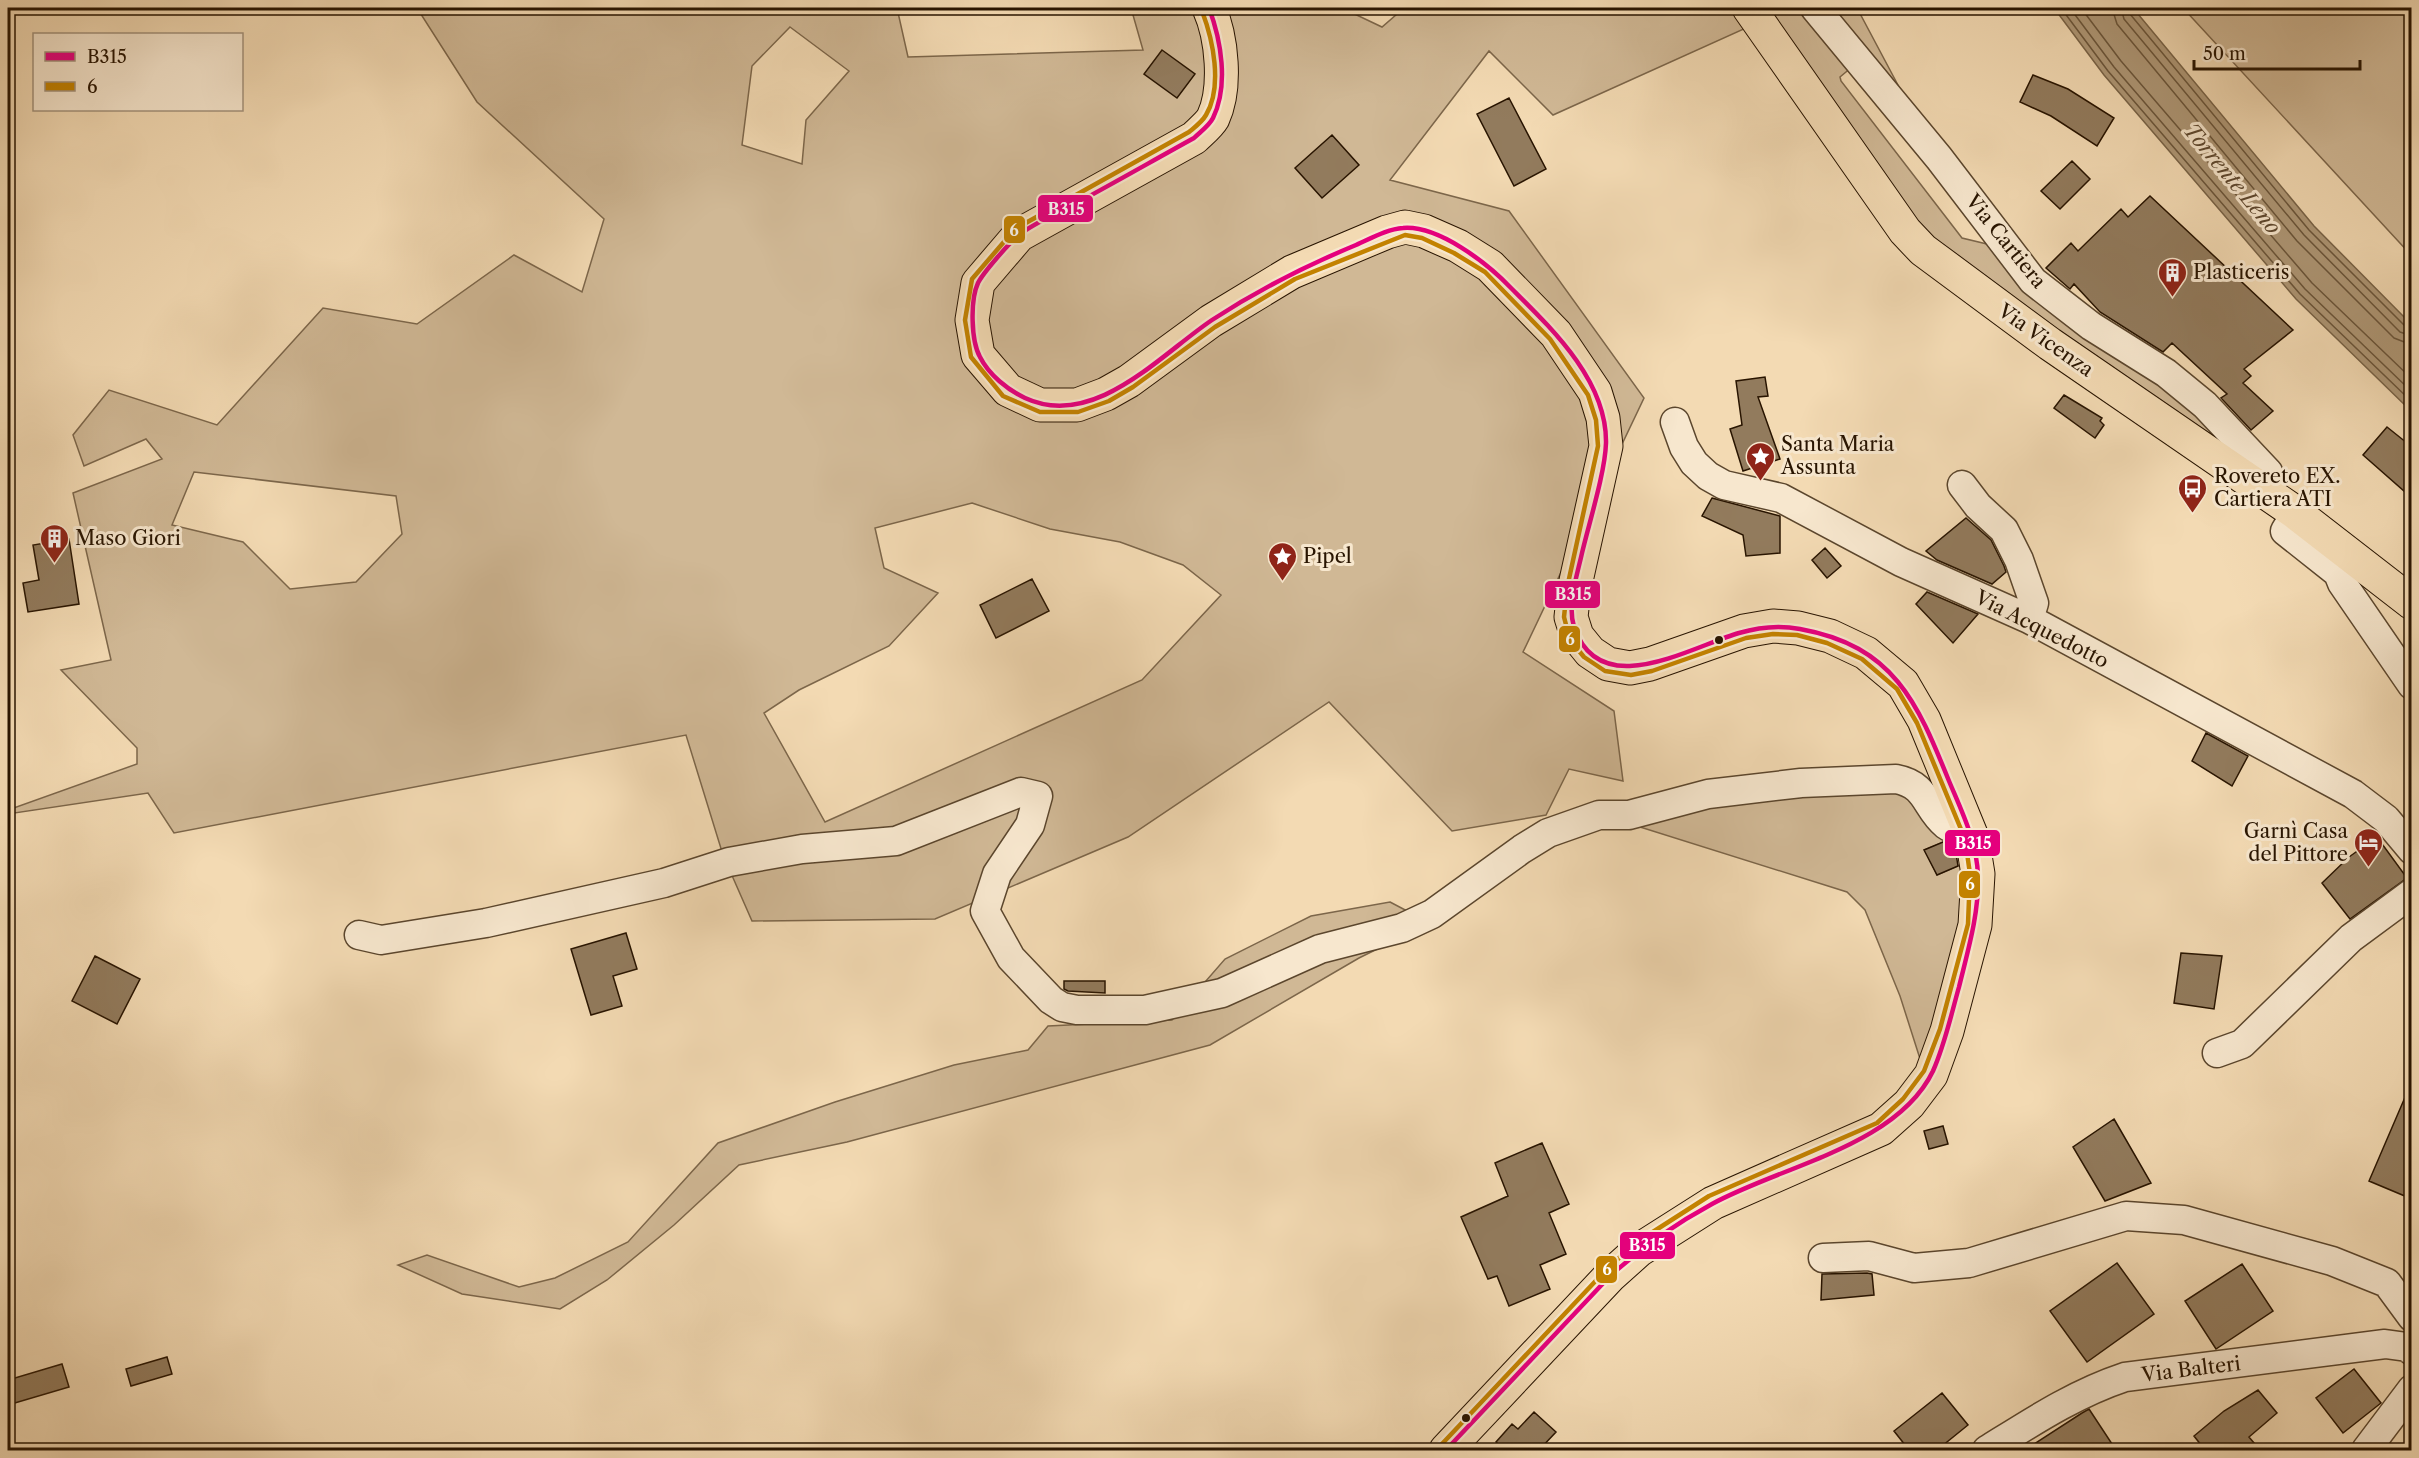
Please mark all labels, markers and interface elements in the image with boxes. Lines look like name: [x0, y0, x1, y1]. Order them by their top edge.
legend: [33, 33, 243, 111]
scale bar: [2194, 33, 2360, 71]
text: 50 m: [2203, 43, 2246, 65]
text: B315: [87, 46, 127, 68]
text: 6: [87, 76, 98, 98]
water label: Torrente Leno: [2179, 118, 2286, 239]
street label: Via Cartiera: [1960, 188, 2051, 293]
line badge: B315: [1037, 194, 1094, 223]
text: B315: [1048, 199, 1085, 219]
line badge: 6: [1003, 215, 1026, 244]
text: 6: [1009, 220, 1019, 240]
building icon: Plasticeris: [2156, 256, 2188, 298]
place label: Plasticeris: [2193, 260, 2289, 284]
street label: Via Vicenza: [1993, 298, 2099, 382]
place label: Santa Maria Assunta: [1780, 432, 1895, 479]
place icon: Santa Maria Assunta: [1744, 440, 1776, 482]
place label: Rovereto EX. Cartiera ATI: [2214, 464, 2340, 511]
bus stop icon: Rovereto EX. Cartiera ATI: [2177, 472, 2209, 514]
building icon: Maso Giori: [38, 522, 70, 564]
place label: Maso Giori: [75, 526, 181, 550]
place icon: Pipel: [1266, 540, 1298, 582]
place label: Pipel: [1303, 544, 1352, 568]
line badge: B315: [1544, 580, 1601, 609]
text: B315: [1555, 584, 1592, 604]
street label: Via Acquedotto: [1970, 585, 2113, 673]
line badge: 6: [1558, 625, 1581, 653]
text: 6: [1565, 629, 1575, 649]
unlabelled marker: [1713, 634, 1725, 646]
place label: Garnì Casa del Pittore: [2244, 819, 2348, 866]
hotel icon: Garnì Casa del Pittore: [2353, 826, 2385, 868]
line badge: B315: [1944, 829, 2001, 857]
text: B315: [1955, 833, 1992, 853]
line badge: 6: [1958, 870, 1981, 899]
text: 6: [1965, 874, 1975, 894]
line badge: B315: [1619, 1231, 1676, 1260]
text: B315: [1629, 1235, 1666, 1255]
line badge: 6: [1595, 1255, 1618, 1284]
text: 6: [1602, 1259, 1612, 1279]
street label: Via Balteri: [2139, 1351, 2242, 1387]
unlabelled marker: [1460, 1412, 1472, 1424]

